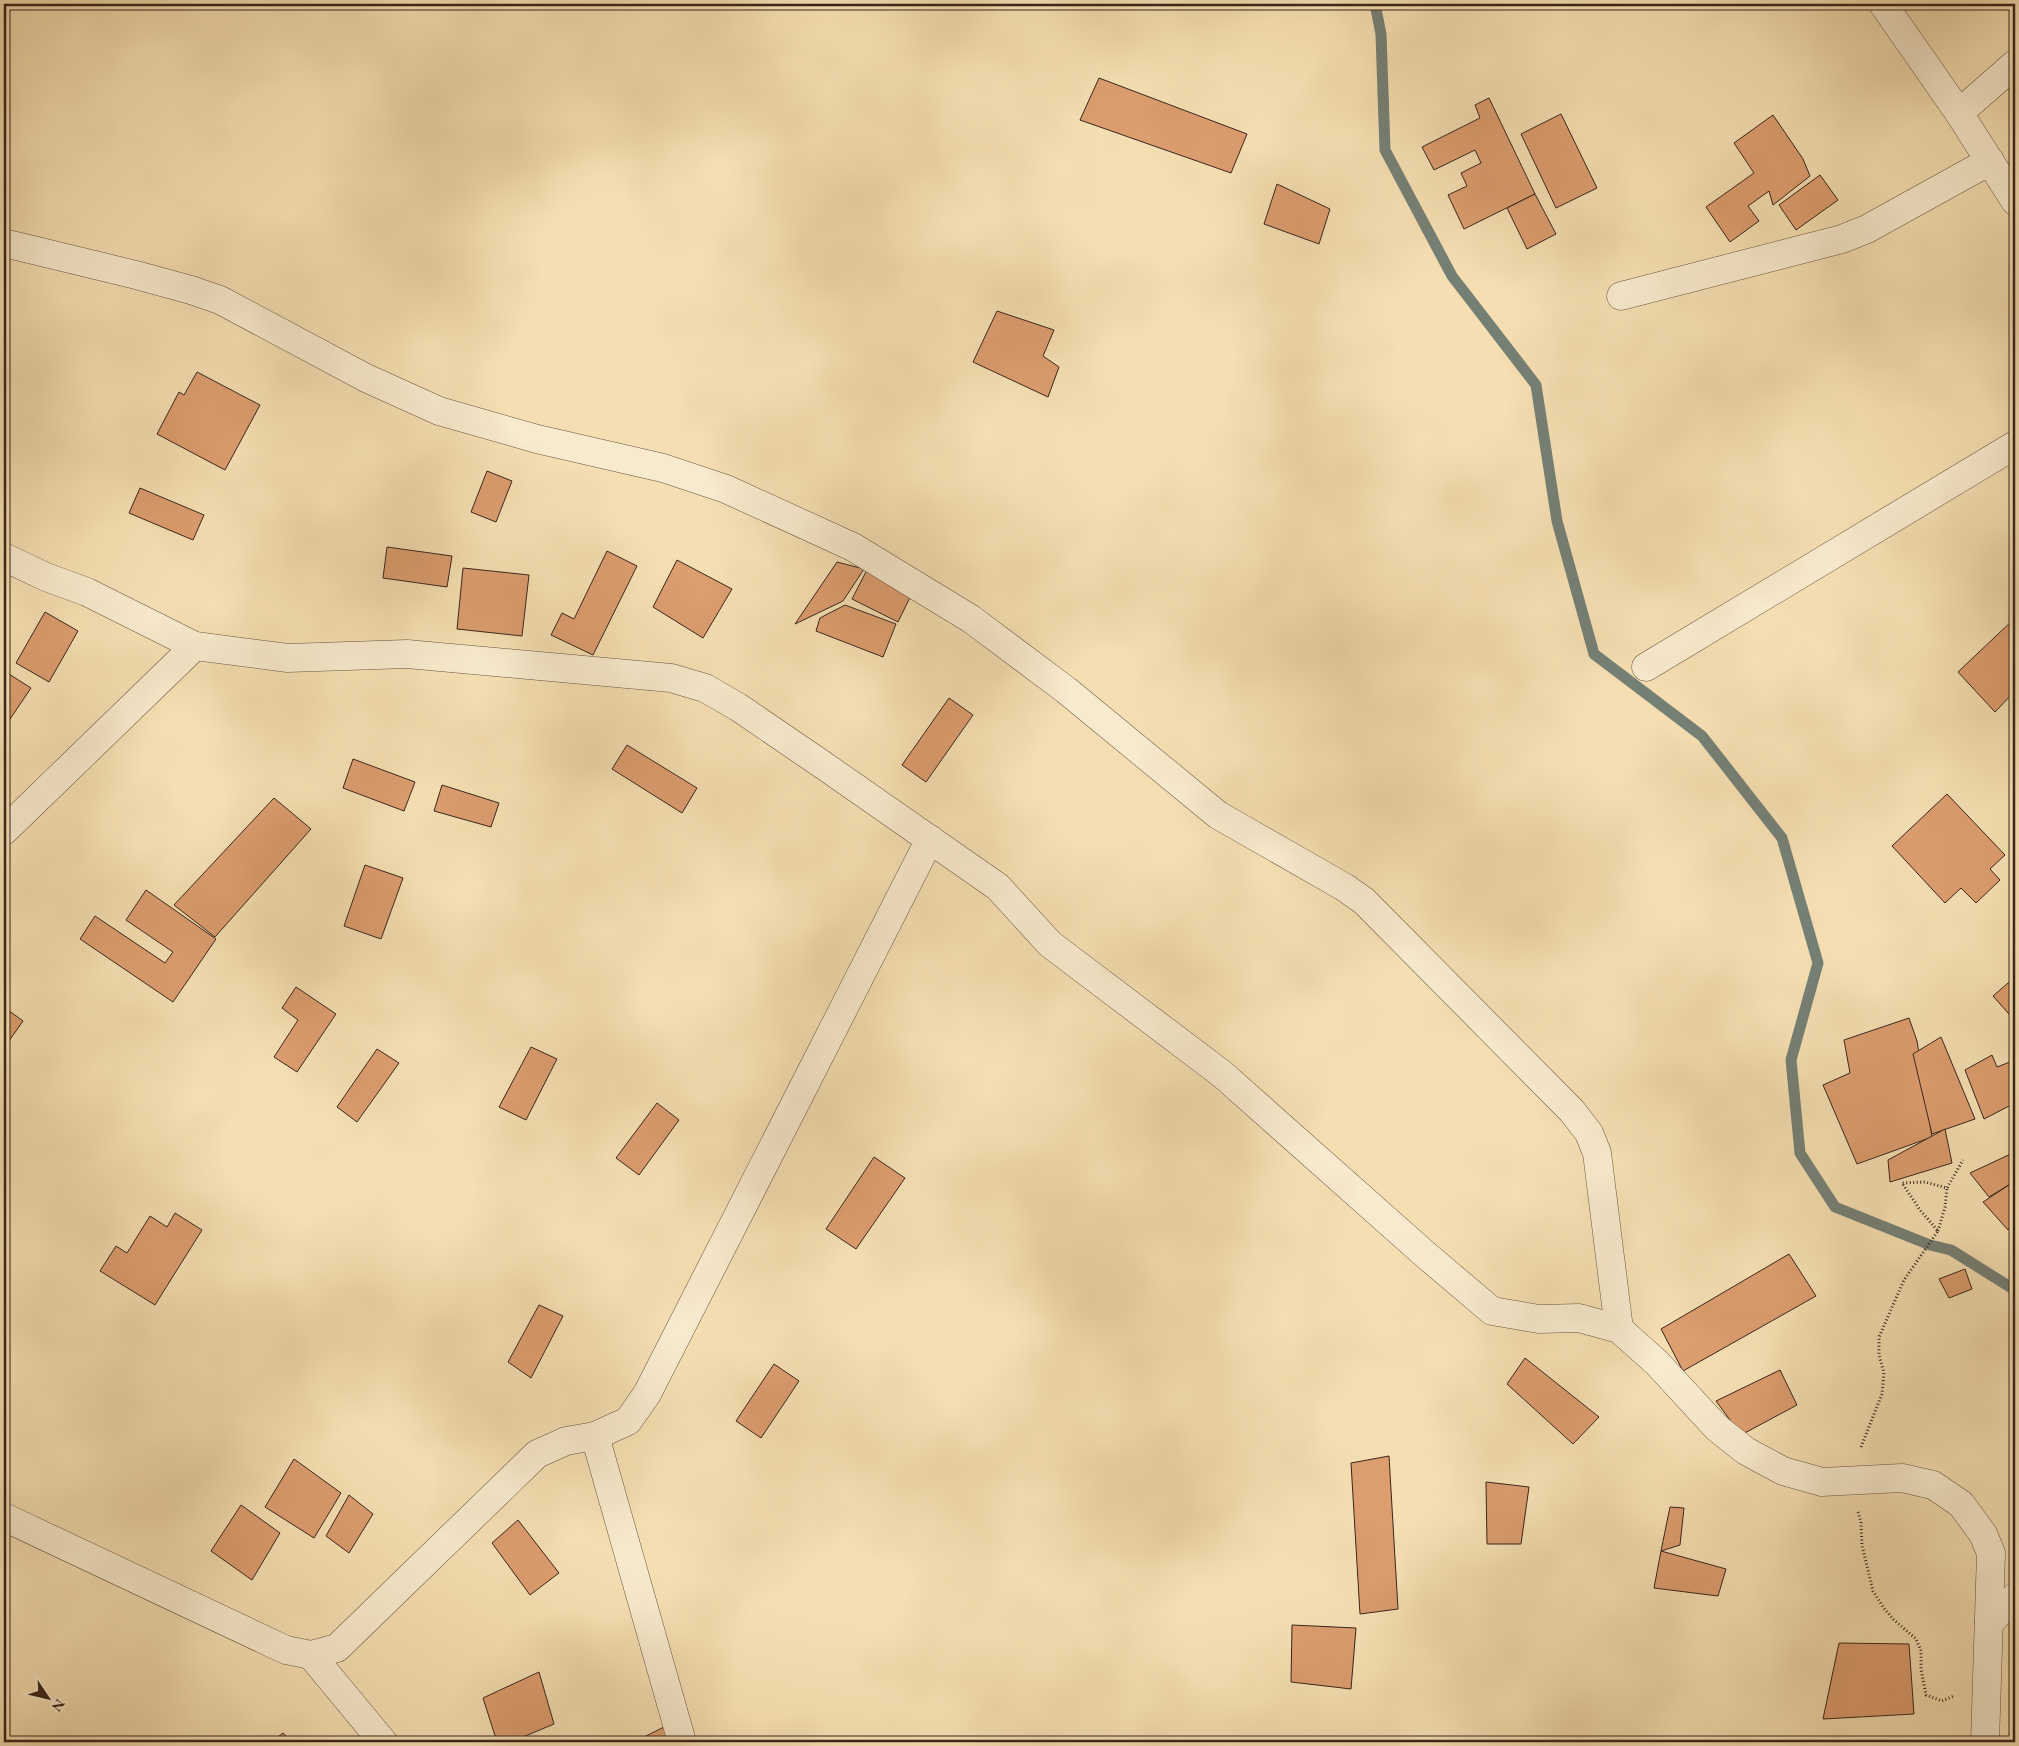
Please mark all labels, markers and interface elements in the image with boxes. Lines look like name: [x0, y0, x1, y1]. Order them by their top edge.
north arrow: [22, 1674, 72, 1724]
text: N: [48, 1696, 69, 1716]

